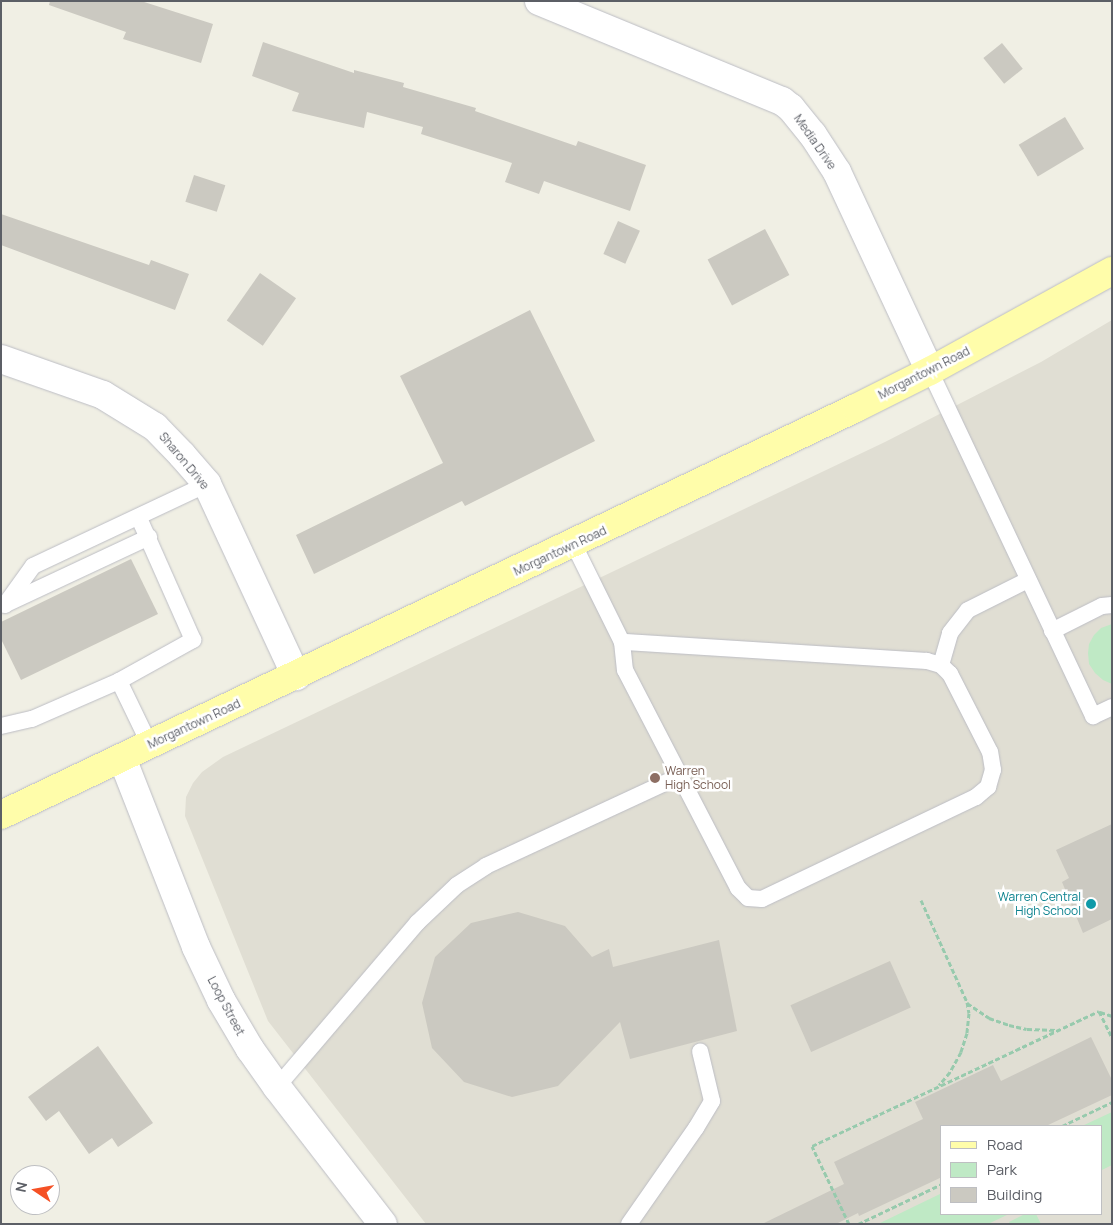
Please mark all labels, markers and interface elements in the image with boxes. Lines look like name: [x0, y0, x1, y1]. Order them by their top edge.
street label: Media Drive: [791, 112, 839, 172]
street label: Morgantown Road: [876, 344, 972, 402]
street label: Sharon Drive: [156, 430, 212, 492]
street label: Morgantown Road: [511, 523, 609, 579]
street label: Morgantown Road: [145, 696, 243, 752]
place label: Warren High School: [665, 764, 731, 792]
marker: Warren High School: [649, 772, 661, 784]
place label: Warren Central High School: [998, 890, 1081, 918]
marker: Warren Central High School: [1085, 898, 1097, 910]
street label: Loop Street: [204, 974, 248, 1038]
legend: [940, 1125, 1103, 1215]
text: Road: [987, 1134, 1023, 1155]
text: Park: [987, 1159, 1017, 1180]
north arrow: [10, 1165, 60, 1215]
text: N: [10, 1180, 31, 1194]
text: Building: [987, 1184, 1042, 1205]

